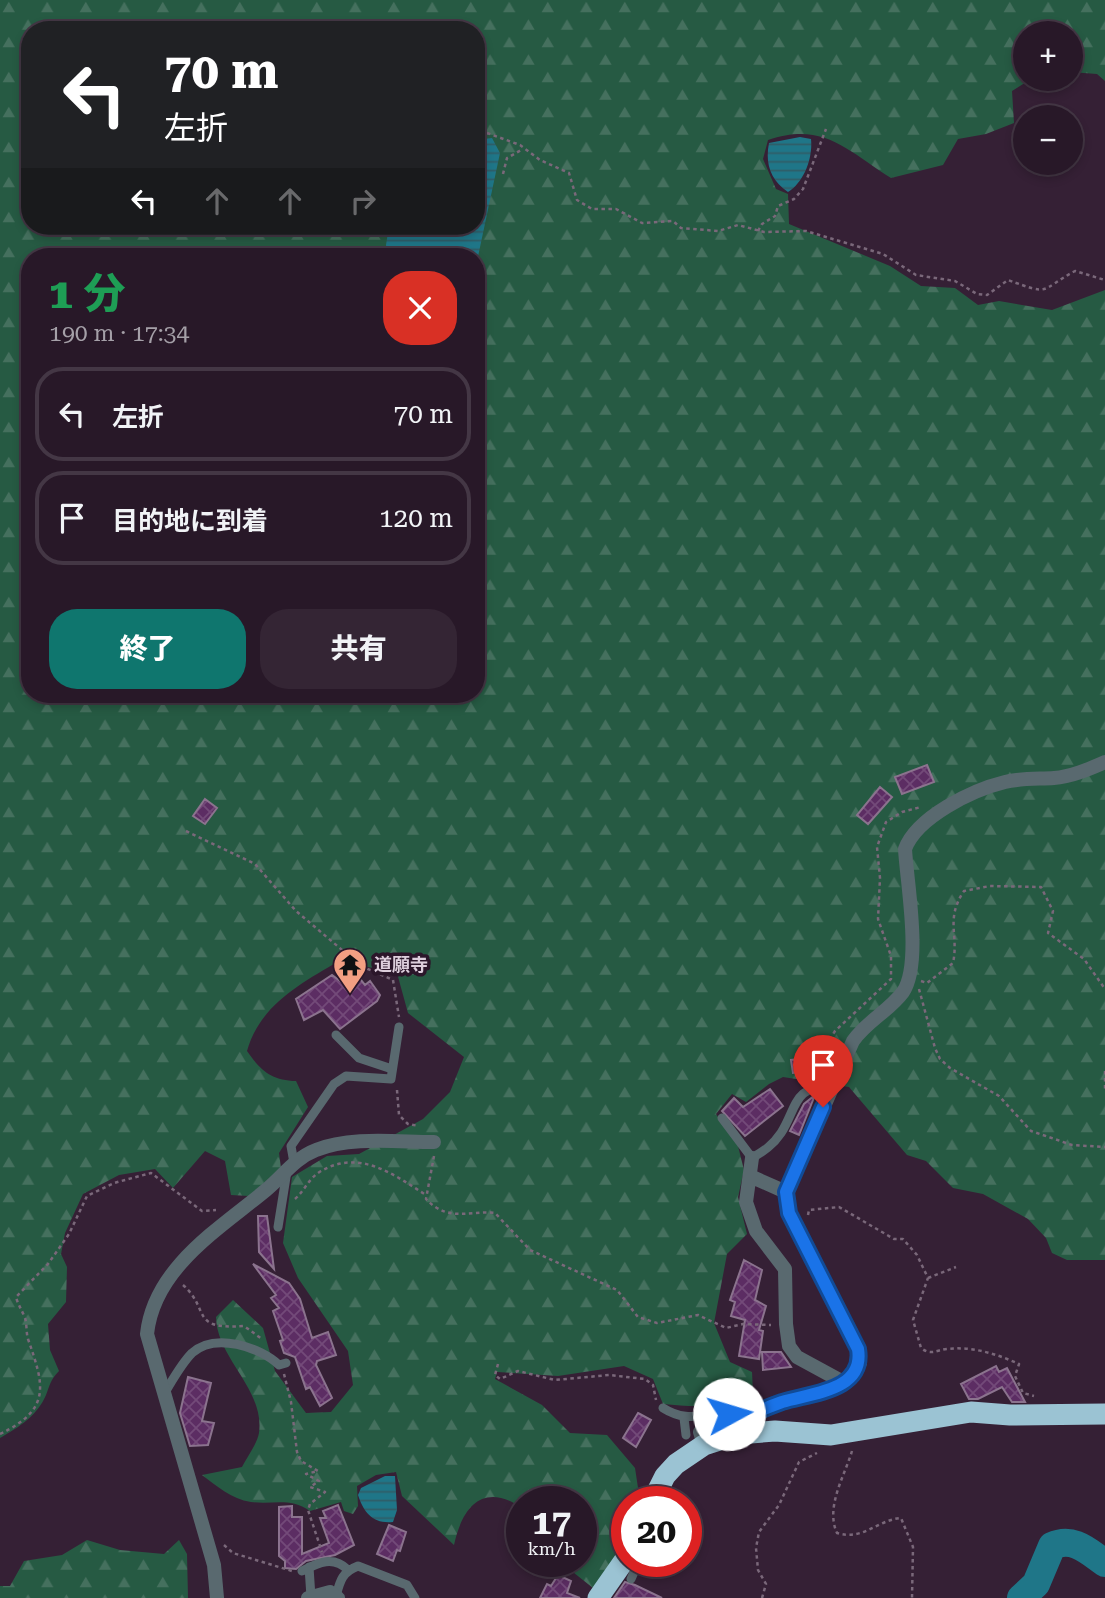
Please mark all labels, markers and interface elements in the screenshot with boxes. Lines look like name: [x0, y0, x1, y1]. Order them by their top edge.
map controls: [1013, 21, 1083, 175]
button: +: [1013, 21, 1083, 91]
text: 70 m: [164, 43, 279, 100]
icon: left: [49, 49, 140, 140]
button: −: [1013, 105, 1083, 175]
text: 左折: [164, 109, 228, 147]
icon: left: [125, 182, 163, 220]
icon: ahead: [198, 182, 236, 220]
icon: ahead: [271, 182, 309, 220]
icon: right: [344, 182, 382, 220]
text: 1 分: [49, 269, 125, 318]
button: close: [383, 271, 457, 345]
text: 190 m · 17:34: [49, 320, 189, 347]
icon: left: [53, 395, 91, 433]
text: 70 m: [394, 399, 453, 429]
text: 左折: [112, 402, 164, 432]
icon: arrive: [53, 499, 91, 537]
text: 120 m: [379, 503, 453, 533]
text: 目的地に到着: [112, 506, 268, 536]
button: 終了: [49, 609, 246, 689]
button: 共有: [260, 609, 457, 689]
temple icon: 道願寺: [331, 946, 369, 995]
place label: 道願寺: [374, 954, 428, 975]
pin: [793, 1035, 853, 1107]
icon: arrive: [804, 1046, 842, 1084]
position arrow: [692, 1377, 766, 1451]
speed limit sign: 20: [611, 1486, 702, 1577]
text: 17: [532, 1502, 571, 1543]
text: km/h: [527, 1538, 576, 1559]

